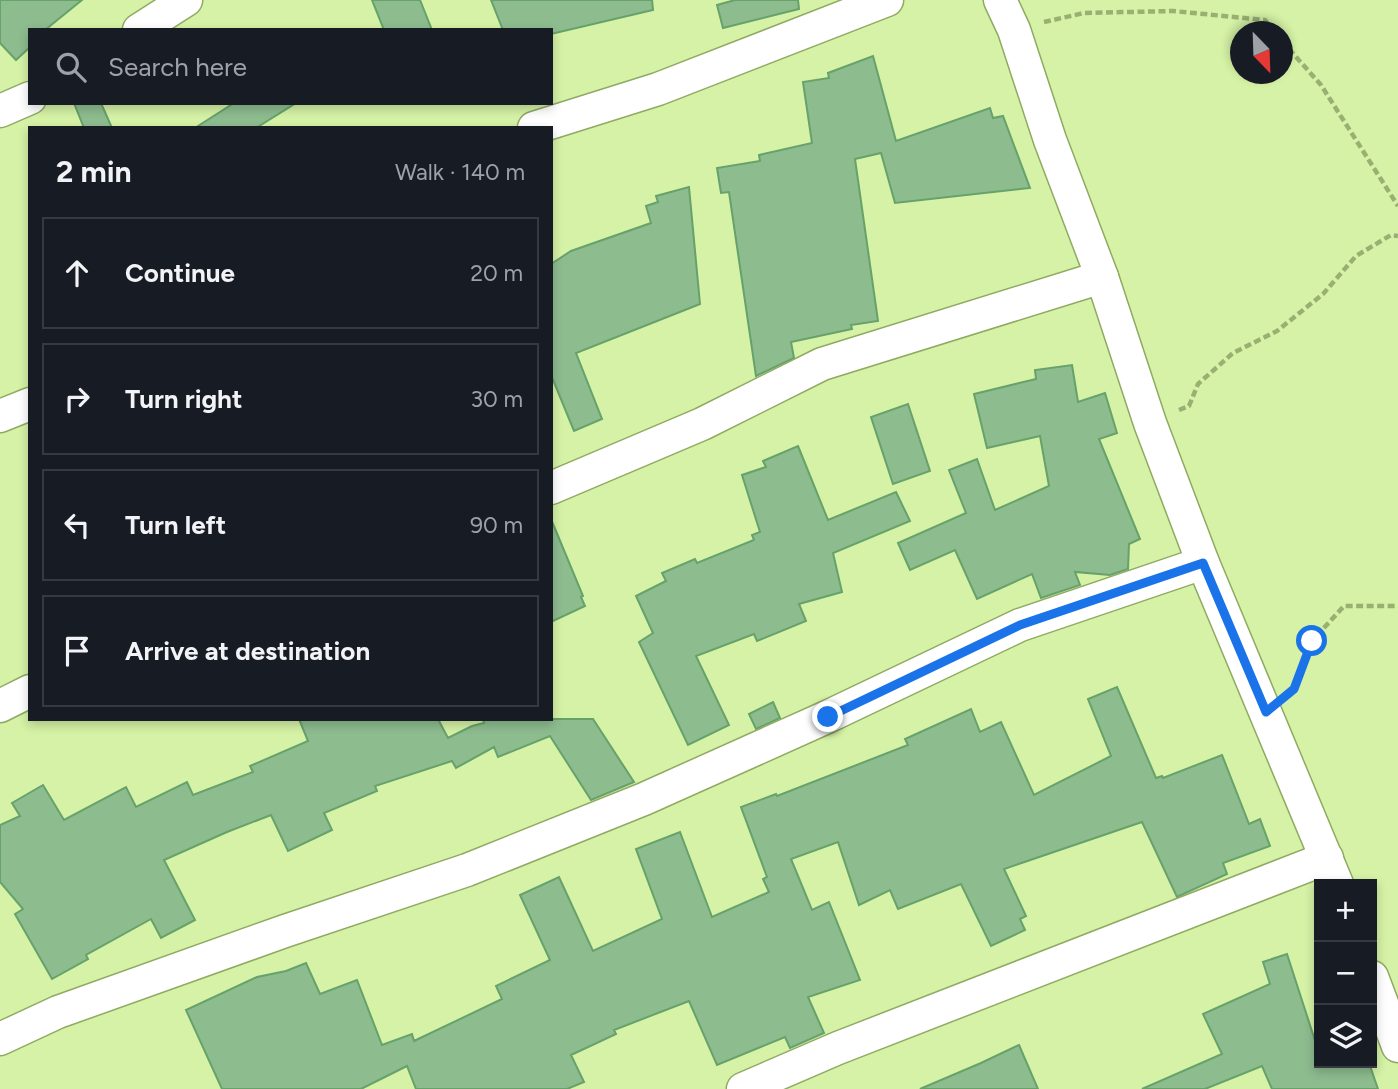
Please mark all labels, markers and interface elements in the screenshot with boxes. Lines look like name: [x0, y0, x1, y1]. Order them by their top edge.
north arrow: [1230, 21, 1293, 84]
search box: [28, 28, 553, 105]
icon: search: [52, 48, 90, 86]
text: Search here: [108, 51, 247, 83]
text: 2 min: [56, 153, 132, 190]
text: Walk · 140 m: [395, 158, 525, 186]
icon: ahead: [58, 254, 96, 292]
text: Continue: [125, 257, 235, 289]
text: 20 m: [470, 259, 523, 287]
icon: right: [58, 380, 96, 418]
text: Turn right: [125, 383, 242, 415]
text: 30 m: [470, 385, 523, 413]
icon: left: [58, 506, 96, 544]
text: Turn left: [125, 509, 226, 541]
text: 90 m: [470, 511, 523, 539]
route start: [1296, 625, 1327, 656]
icon: arrive: [58, 632, 96, 670]
text: Arrive at destination: [125, 635, 370, 667]
route end: [812, 701, 843, 732]
map controls: [1314, 879, 1377, 1068]
button: +: [1314, 879, 1377, 942]
button: −: [1314, 942, 1377, 1005]
button: layers: [1314, 1005, 1377, 1068]

